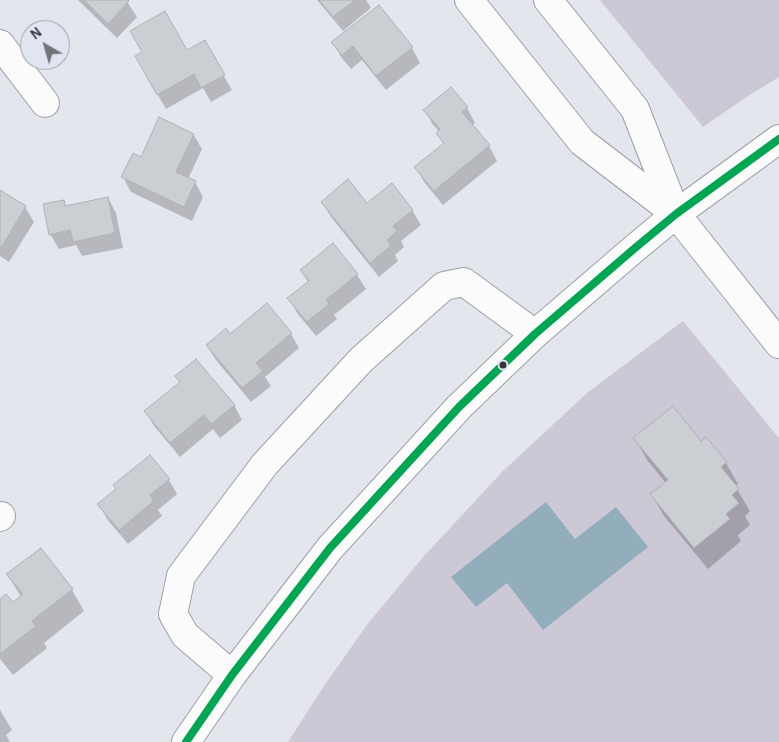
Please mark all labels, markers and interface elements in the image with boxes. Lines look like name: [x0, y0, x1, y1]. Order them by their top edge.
north arrow: [20, 20, 70, 70]
text: N: [28, 25, 45, 42]
unlabelled marker: [498, 360, 508, 370]

